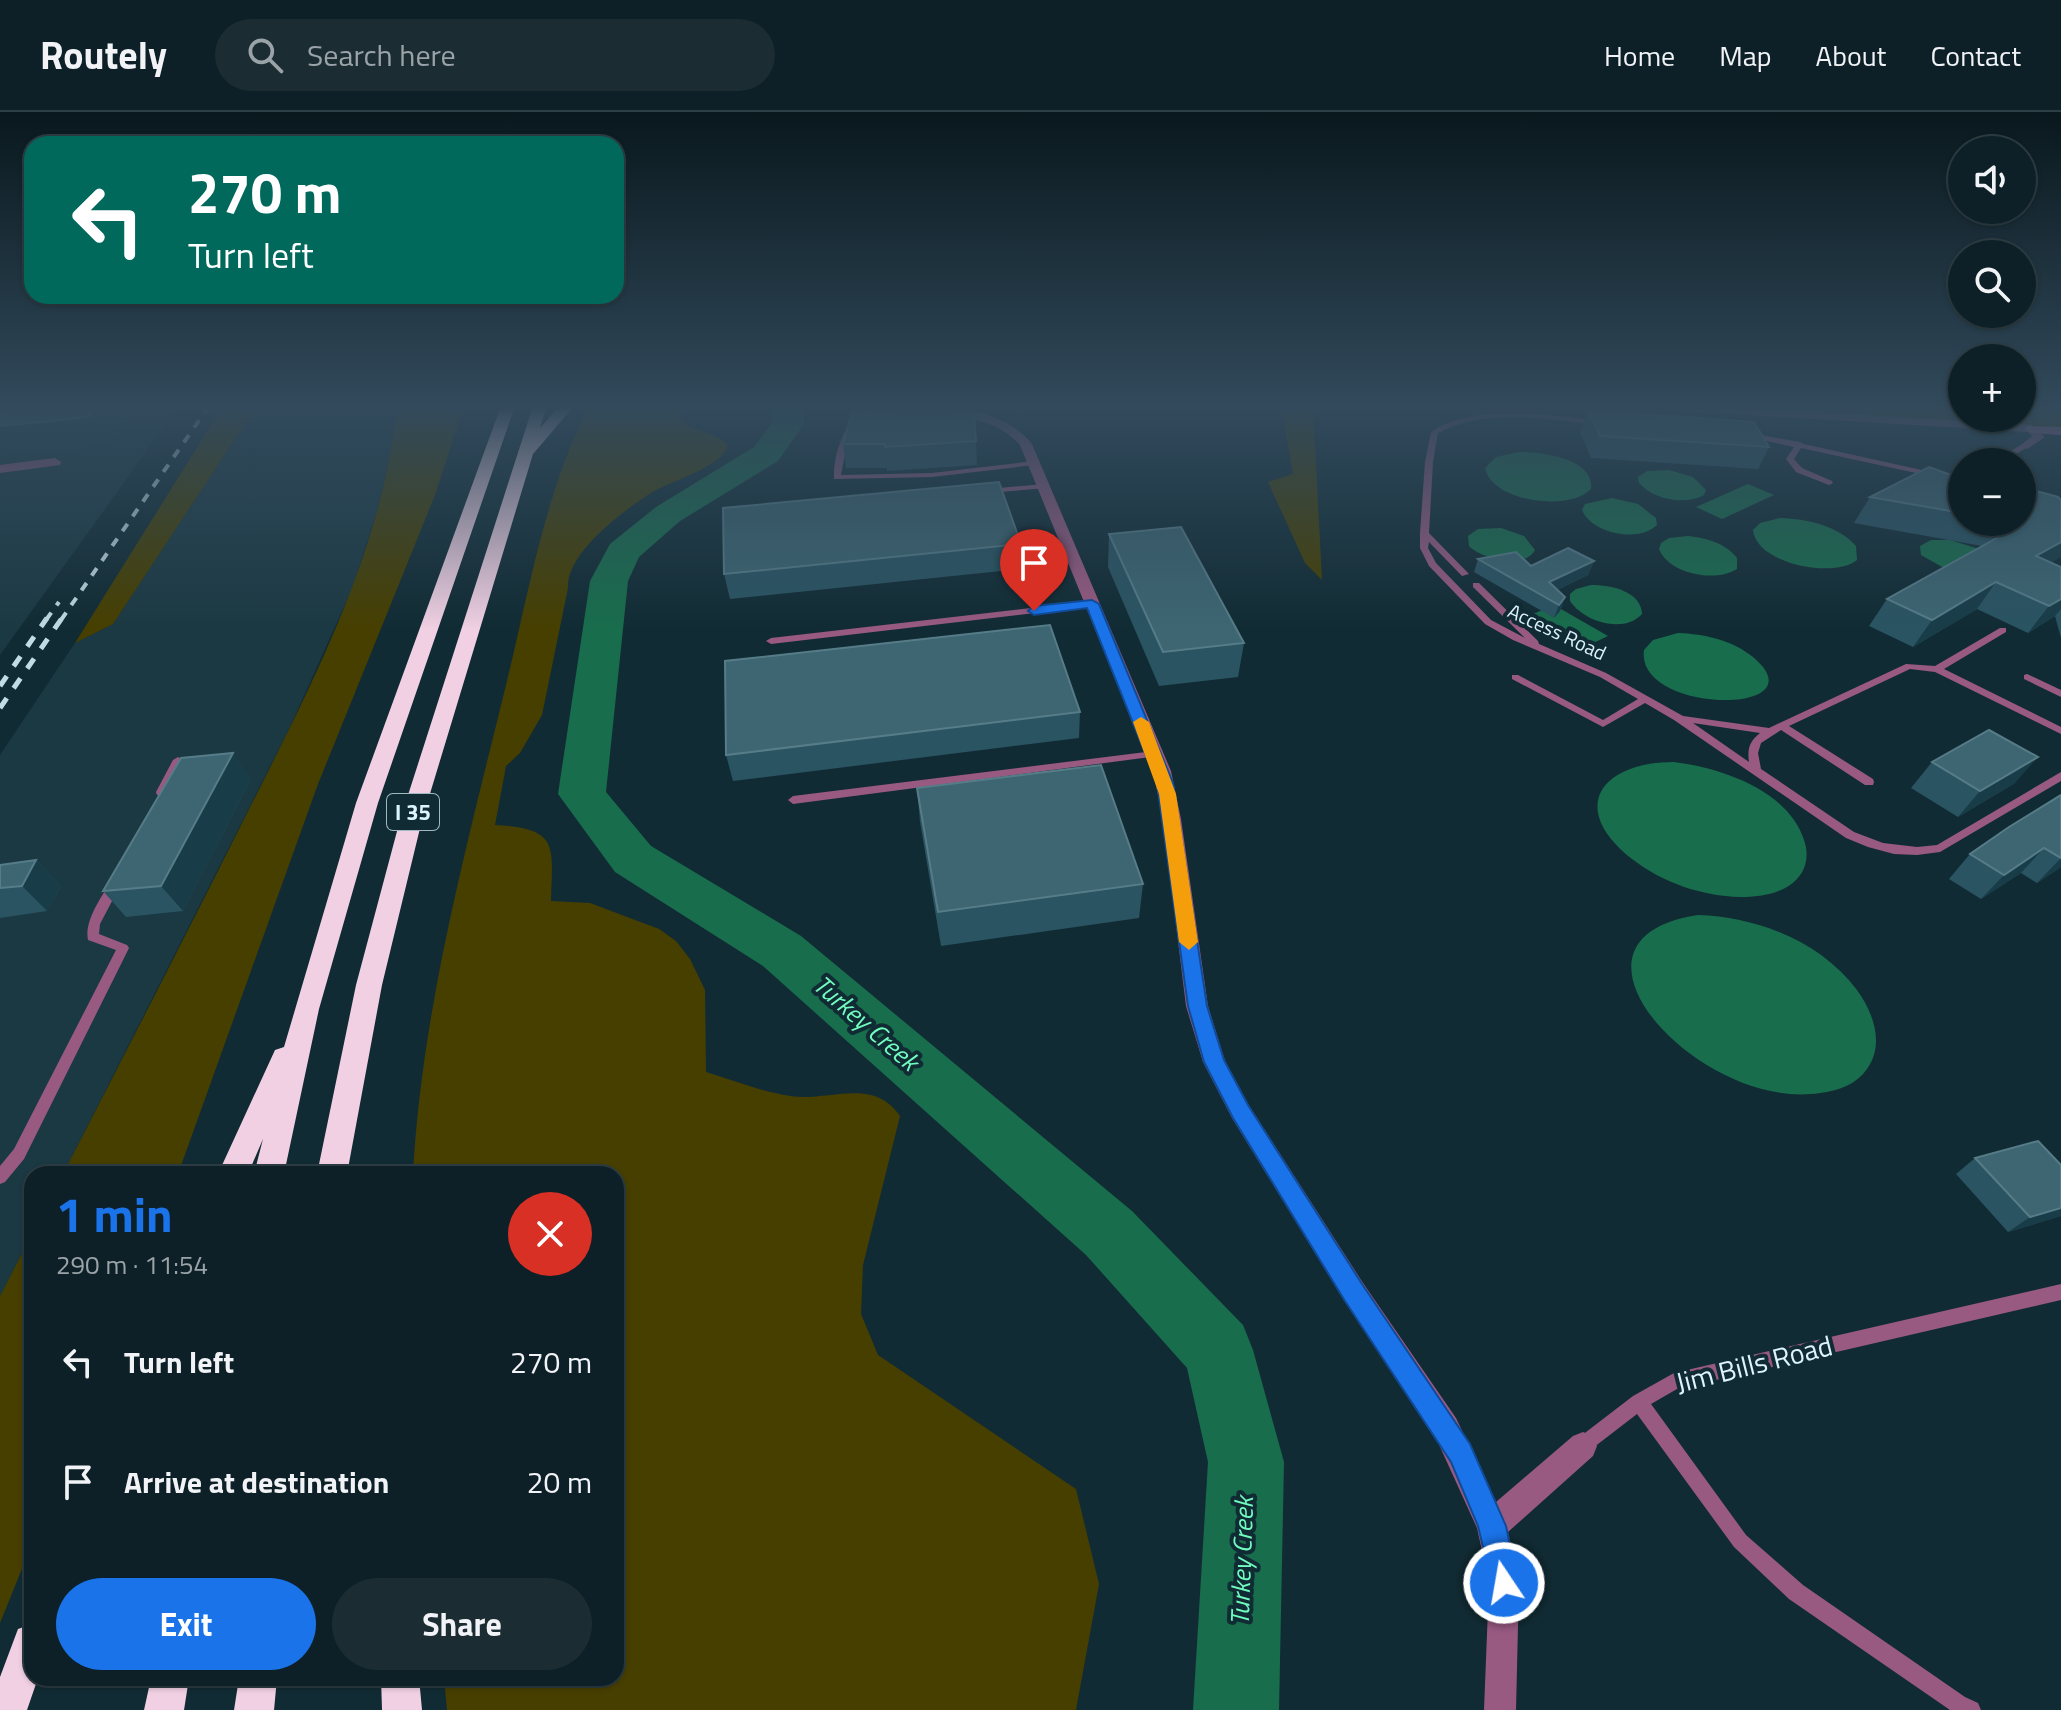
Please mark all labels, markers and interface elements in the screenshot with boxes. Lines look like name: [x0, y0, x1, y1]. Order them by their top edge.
search box: [215, 19, 775, 91]
text: Routely: [40, 26, 167, 84]
text: Search here: [307, 32, 456, 78]
icon: search: [243, 33, 287, 77]
text: Home: [1604, 34, 1675, 77]
text: Map: [1719, 34, 1772, 77]
text: About: [1816, 34, 1886, 77]
text: Contact: [1930, 34, 2021, 77]
map controls: [1948, 136, 2036, 536]
button: sound: [1948, 136, 2036, 224]
text: 270 m: [188, 150, 341, 235]
icon: left: [56, 168, 160, 272]
text: Turn left: [188, 227, 314, 282]
button: search: [1948, 240, 2036, 328]
button: +: [1948, 344, 2036, 432]
button: −: [1948, 448, 2036, 536]
pin: [1000, 529, 1068, 611]
icon: arrive: [1012, 541, 1056, 585]
street label: Access Road: [1503, 595, 1612, 668]
road number: I 35: [387, 794, 439, 830]
water label: Turkey Creek: [805, 966, 930, 1082]
text: 1 min: [56, 1178, 173, 1251]
button: close: [508, 1192, 592, 1276]
text: 290 m · 11:54: [56, 1245, 208, 1284]
street label: Jim Bills Road: [1671, 1323, 1837, 1404]
text: Turn left: [124, 1339, 234, 1385]
text: 270 m: [510, 1339, 592, 1385]
icon: left: [56, 1340, 100, 1384]
text: Arrive at destination: [124, 1459, 389, 1505]
text: 20 m: [527, 1459, 592, 1505]
icon: arrive: [56, 1460, 100, 1504]
water label: Turkey Creek: [1220, 1493, 1263, 1626]
position arrow: [1462, 1541, 1546, 1625]
button: Exit: [56, 1578, 316, 1670]
button: Share: [332, 1578, 592, 1670]

